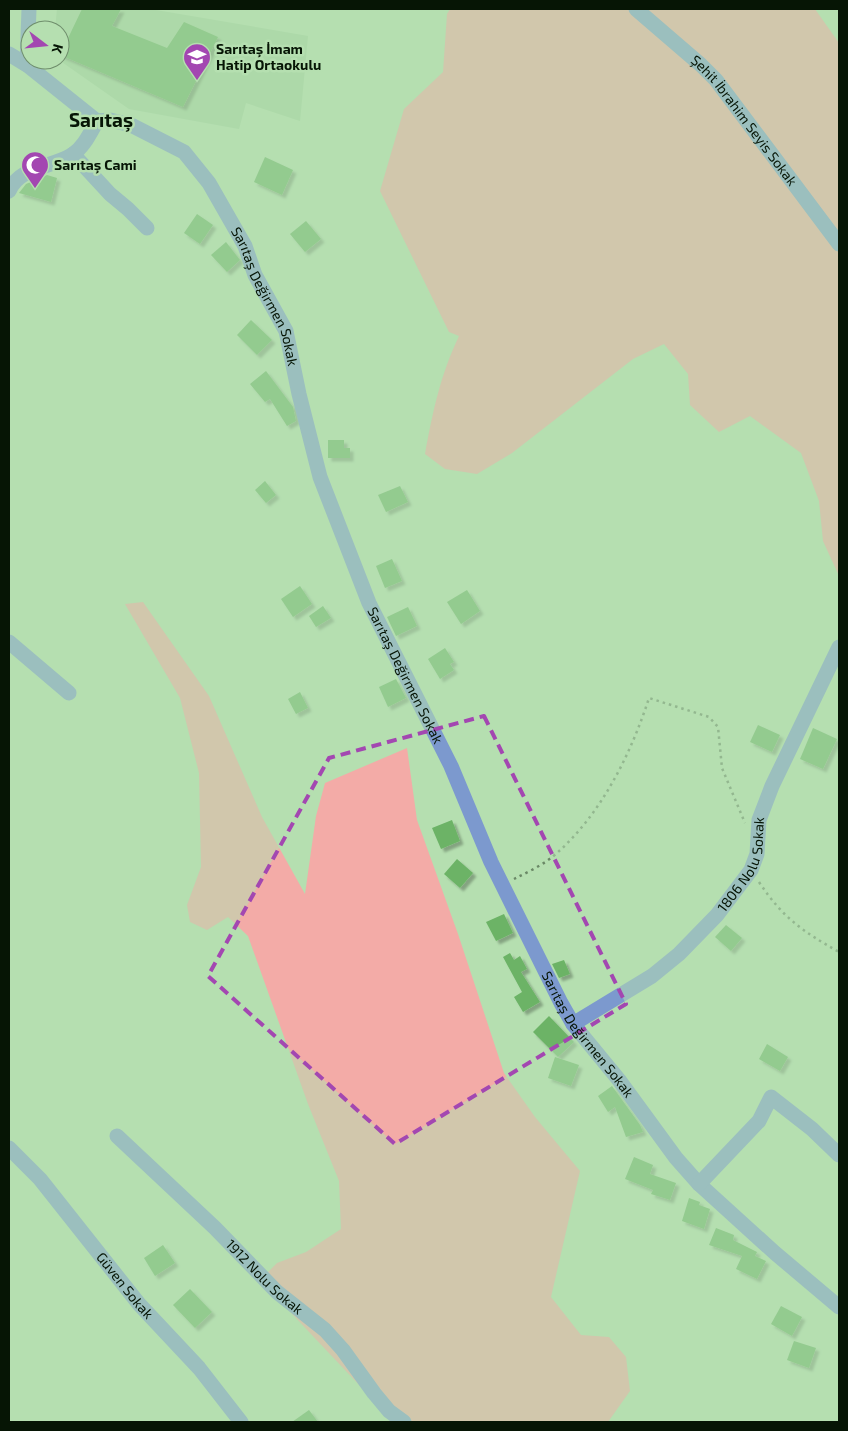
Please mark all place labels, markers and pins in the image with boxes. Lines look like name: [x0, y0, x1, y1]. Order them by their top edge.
place label: Sarıtaş İmam Hatip Ortaokulu: [216, 40, 321, 73]
school or university icon: Sarıtaş İmam Hatip Ortaokulu: [182, 42, 212, 81]
mosque icon: Sarıtaş Cami: [20, 150, 50, 189]
place label: Sarıtaş Cami: [54, 156, 137, 174]

